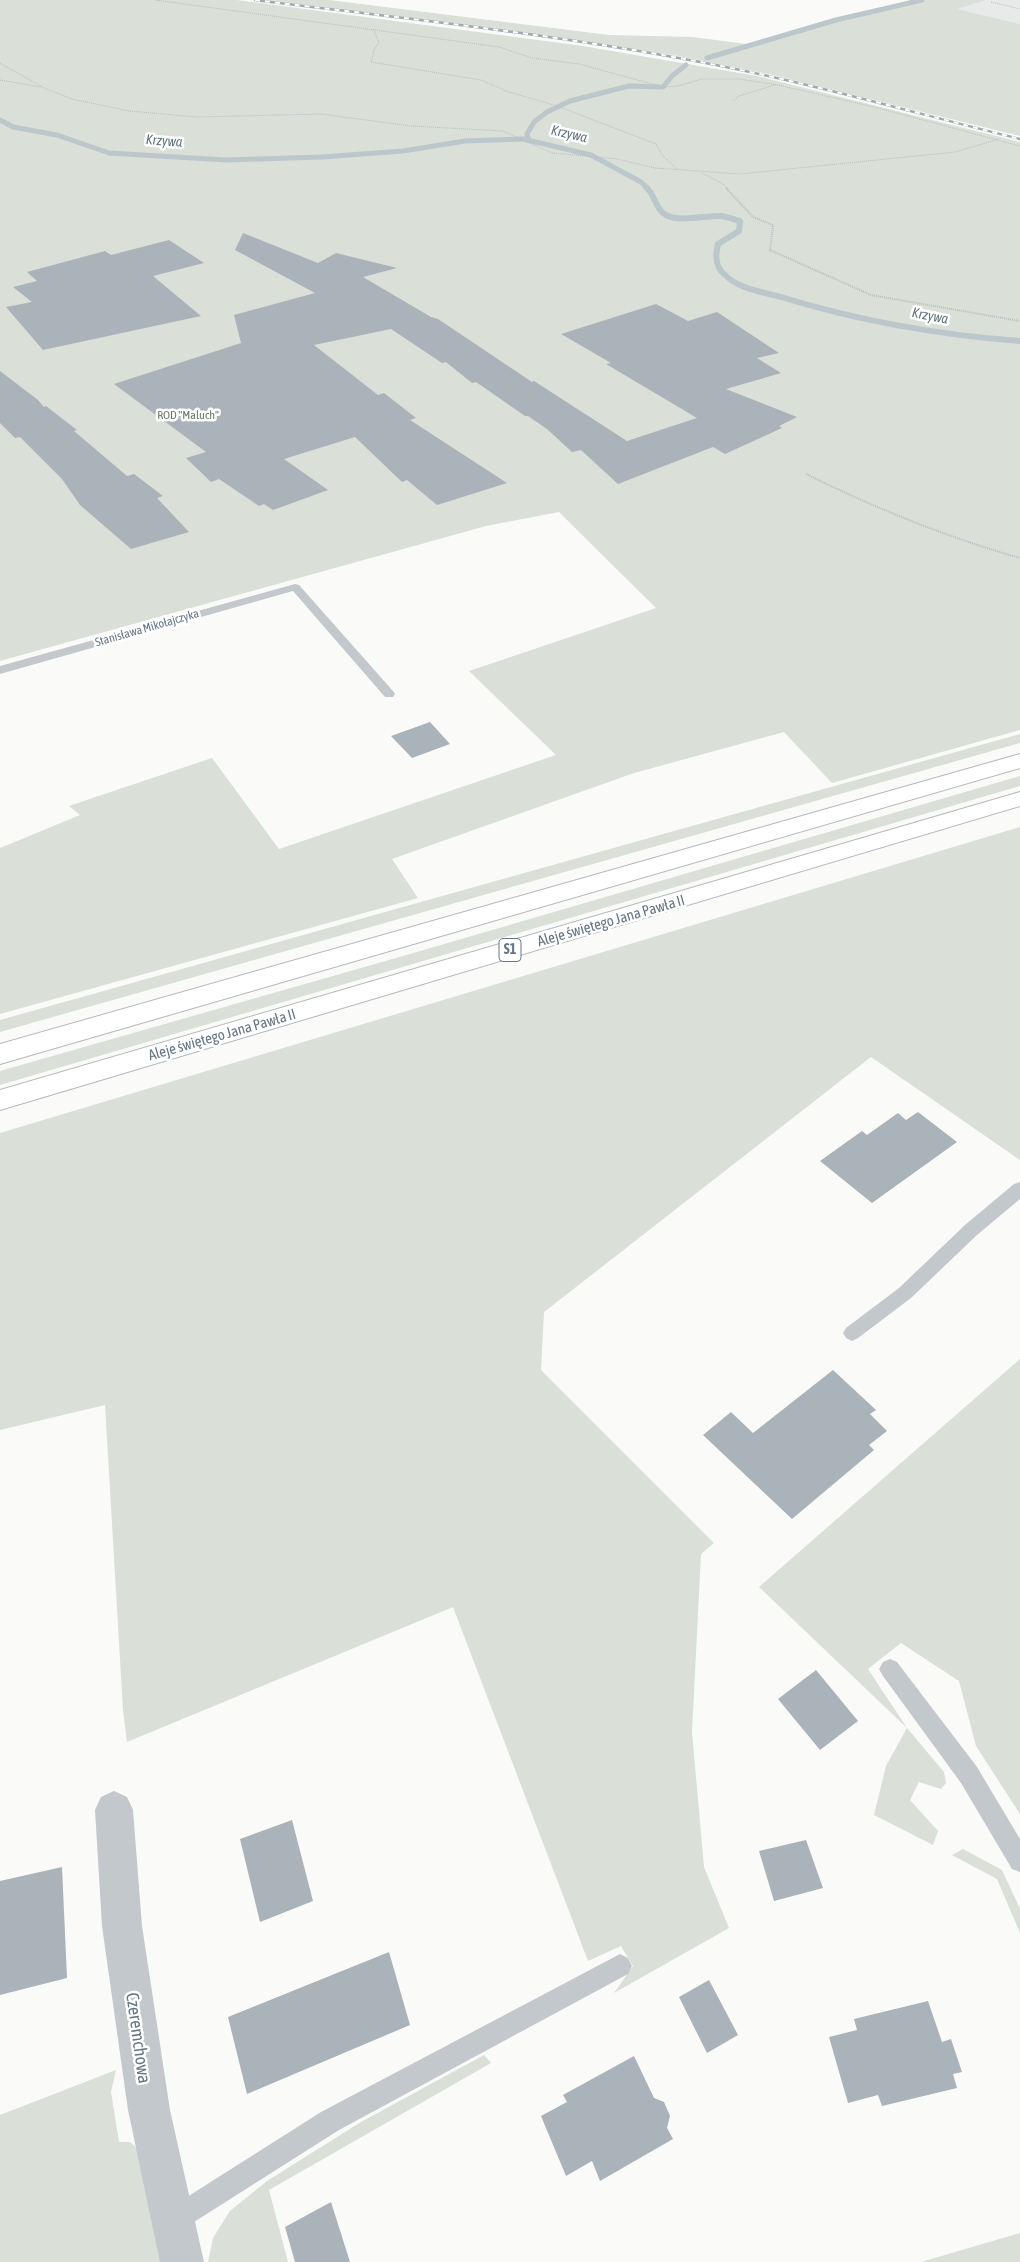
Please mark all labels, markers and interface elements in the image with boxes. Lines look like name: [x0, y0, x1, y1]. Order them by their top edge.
water label: Krzywa: [549, 122, 589, 146]
water label: Krzywa: [145, 131, 183, 151]
water label: Krzywa: [910, 304, 950, 328]
park label: ROD "Maluch": [157, 408, 219, 422]
street label: Stanisława Mikołajczyka: [93, 606, 201, 650]
street label: Aleje świętego Jana Pawła II: [535, 891, 687, 951]
road number: S1: [499, 938, 521, 962]
street label: Aleje świętego Jana Pawła II: [146, 1005, 298, 1065]
street label: Czeremchowa: [121, 1991, 155, 2085]

